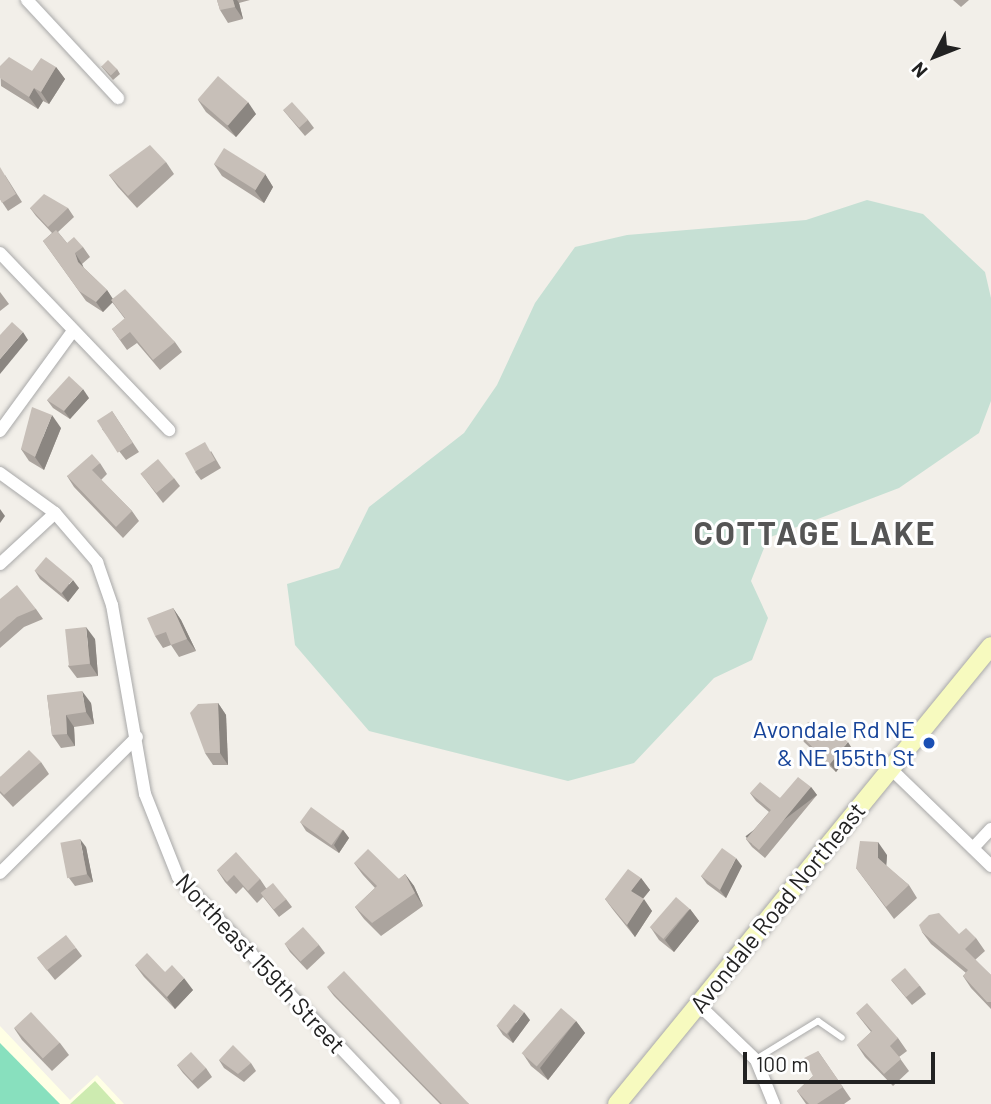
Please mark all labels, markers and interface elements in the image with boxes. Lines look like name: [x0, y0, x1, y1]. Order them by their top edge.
north arrow: [900, 21, 970, 91]
text: N: [906, 58, 932, 83]
district label: COTTAGE LAKE: [695, 513, 935, 551]
place label: Avondale Rd NE & NE 155th St: [753, 715, 915, 771]
marker: Avondale Rd NE & NE 155th St: [921, 735, 937, 751]
street label: Avondale Road Northeast: [683, 796, 871, 1018]
street label: Northeast 159th Street: [170, 867, 352, 1059]
scale bar: [746, 1038, 939, 1082]
text: 100 m: [756, 1051, 809, 1076]

